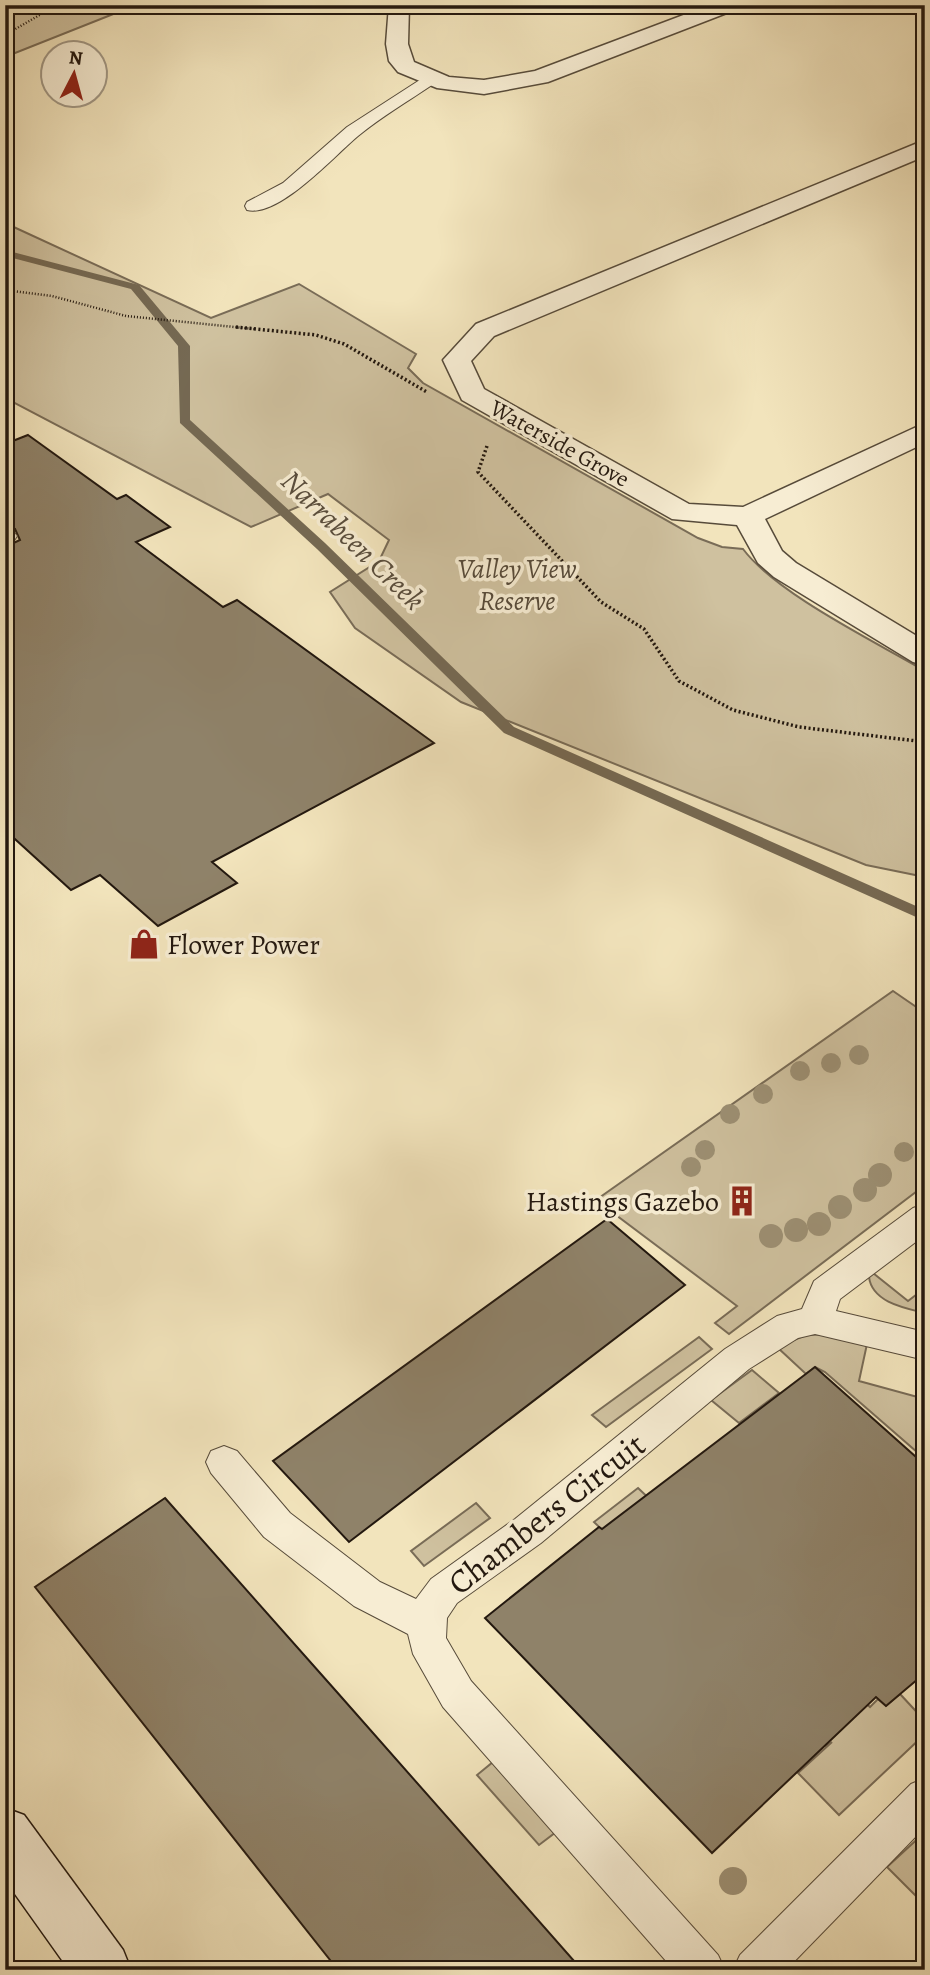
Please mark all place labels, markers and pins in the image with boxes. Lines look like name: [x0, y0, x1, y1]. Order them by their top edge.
place label: Flower Power: [167, 926, 320, 964]
shop icon: Flower Power: [127, 927, 161, 961]
place label: Hastings Gazebo: [526, 1183, 719, 1221]
building icon: Hastings Gazebo: [725, 1184, 759, 1218]

